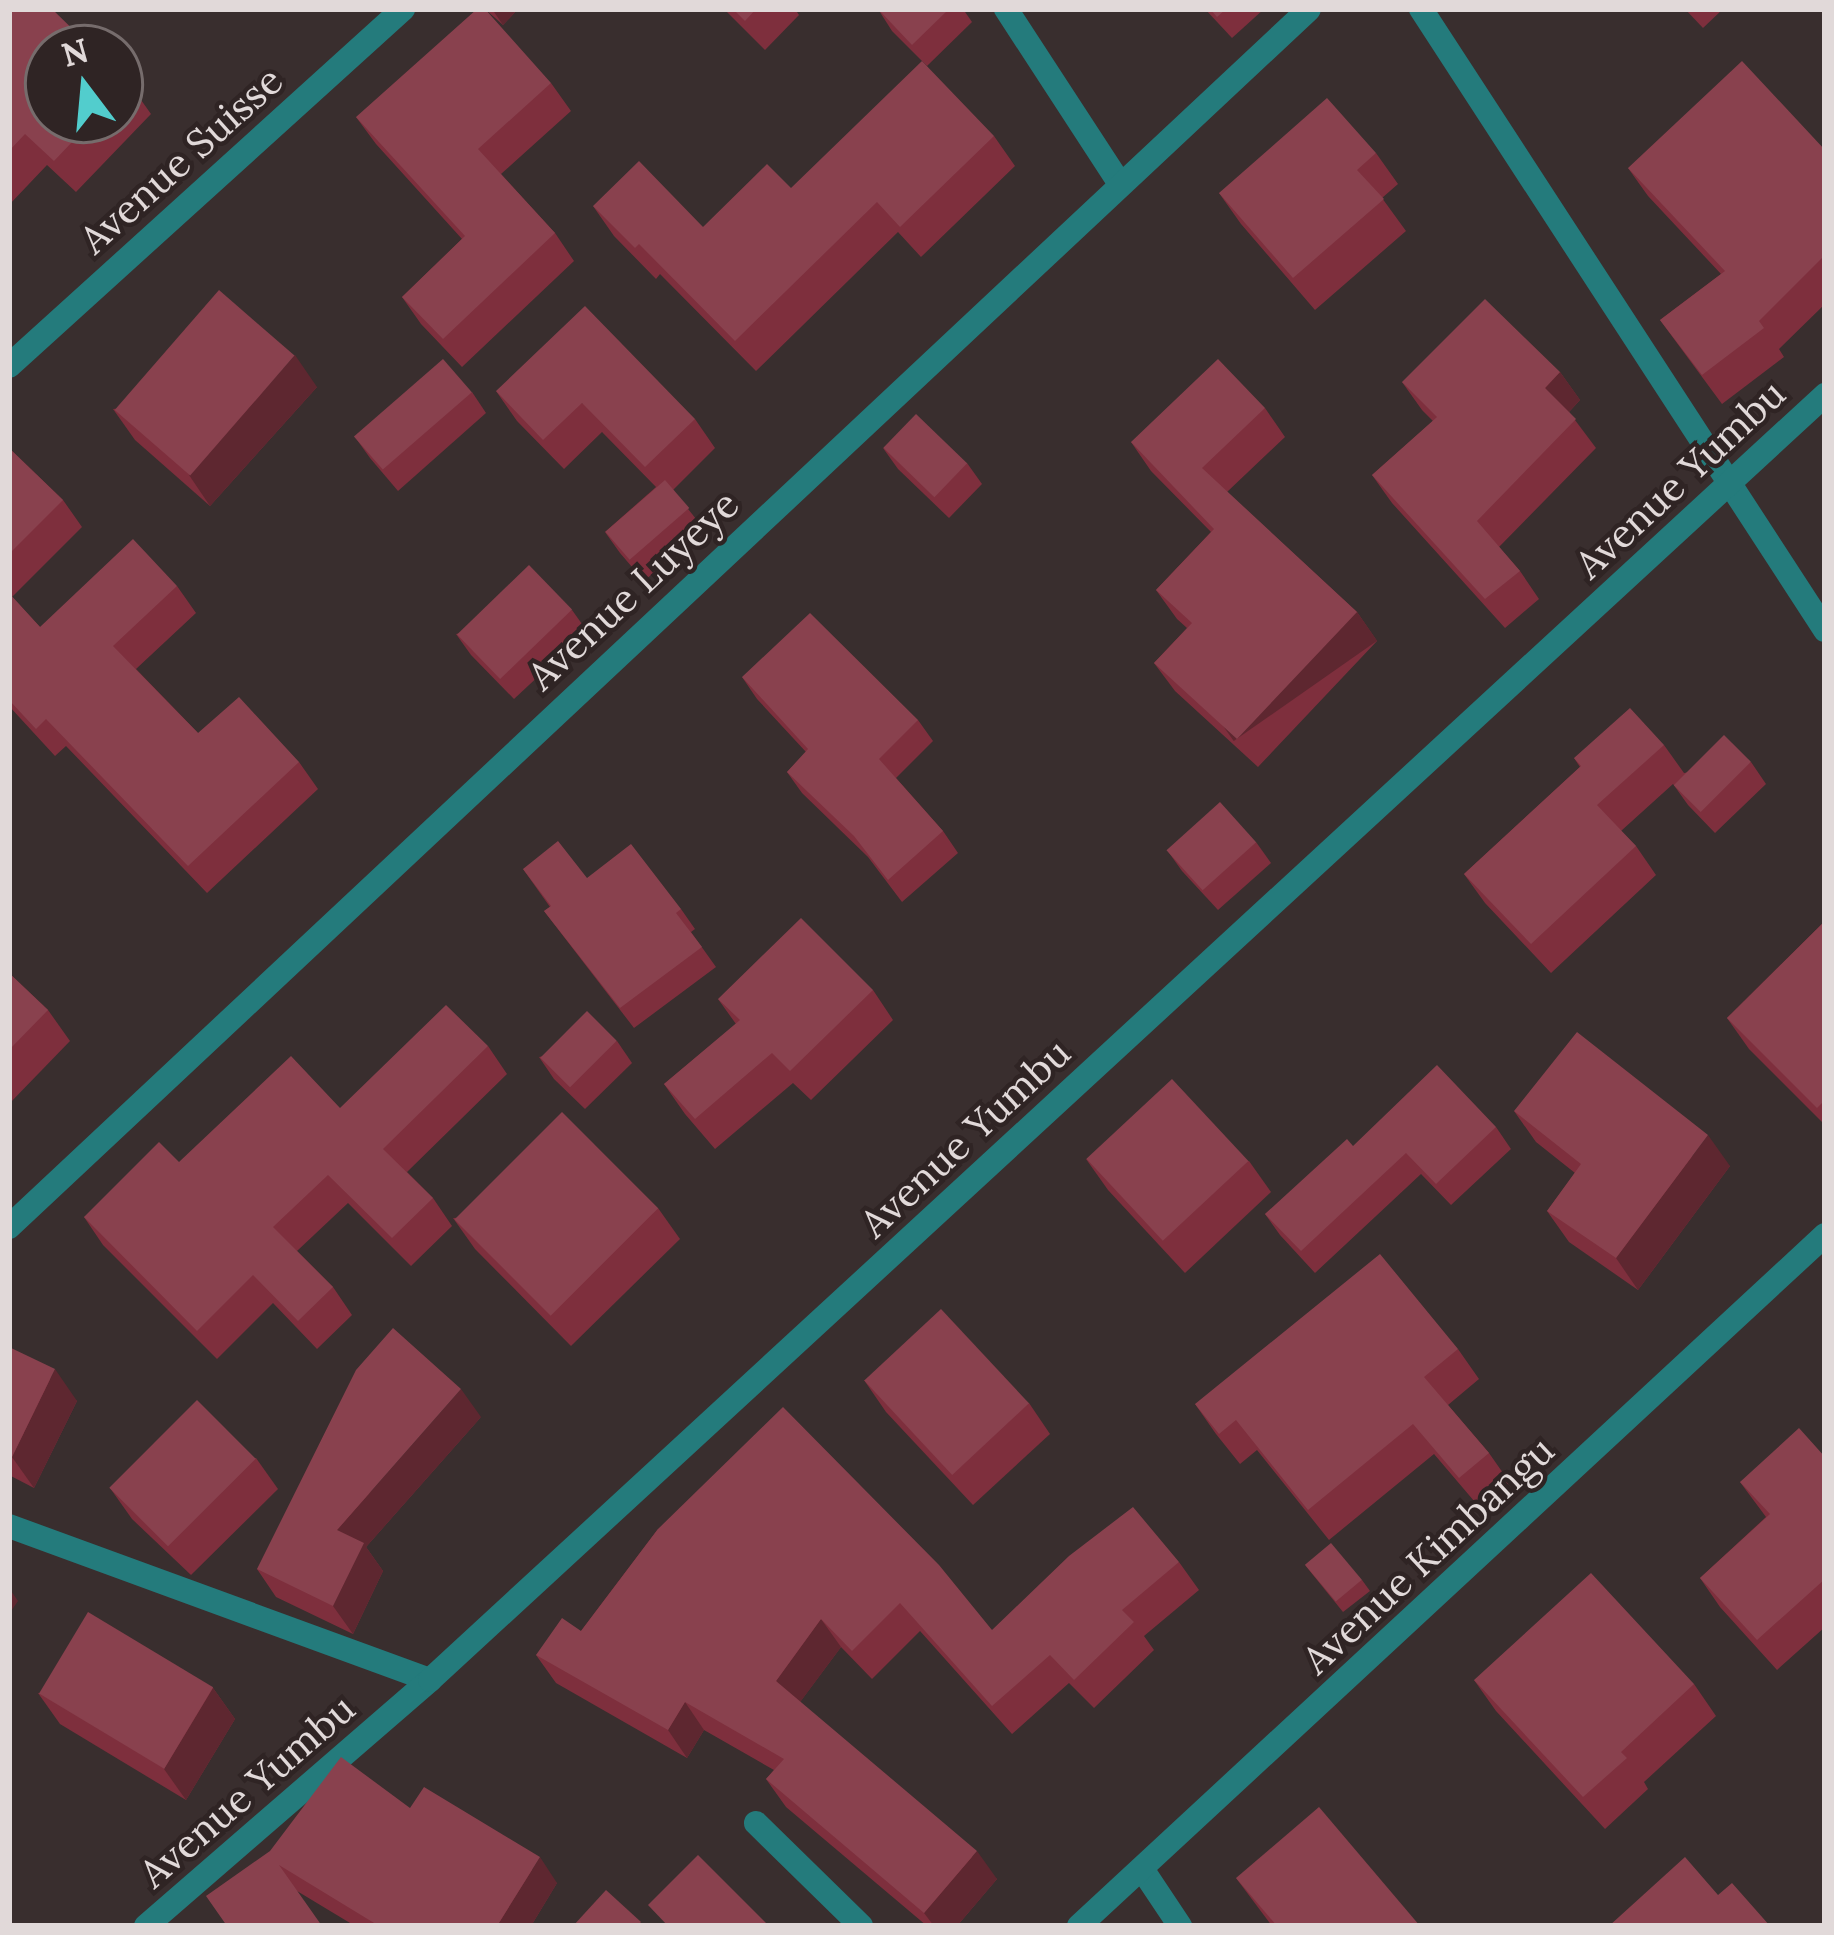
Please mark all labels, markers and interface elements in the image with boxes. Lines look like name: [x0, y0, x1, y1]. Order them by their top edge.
north arrow: [24, 24, 144, 144]
text: N: [57, 29, 93, 76]
street label: Avenue Suisse: [70, 57, 292, 263]
street label: Avenue Yumbu: [1565, 370, 1795, 588]
street label: Avenue Luyeye: [518, 481, 748, 699]
street label: Avenue Yumbu: [850, 1029, 1080, 1247]
street label: Avenue Kimbangu: [1293, 1427, 1563, 1683]
street label: Avenue Yumbu: [130, 1685, 364, 1897]

